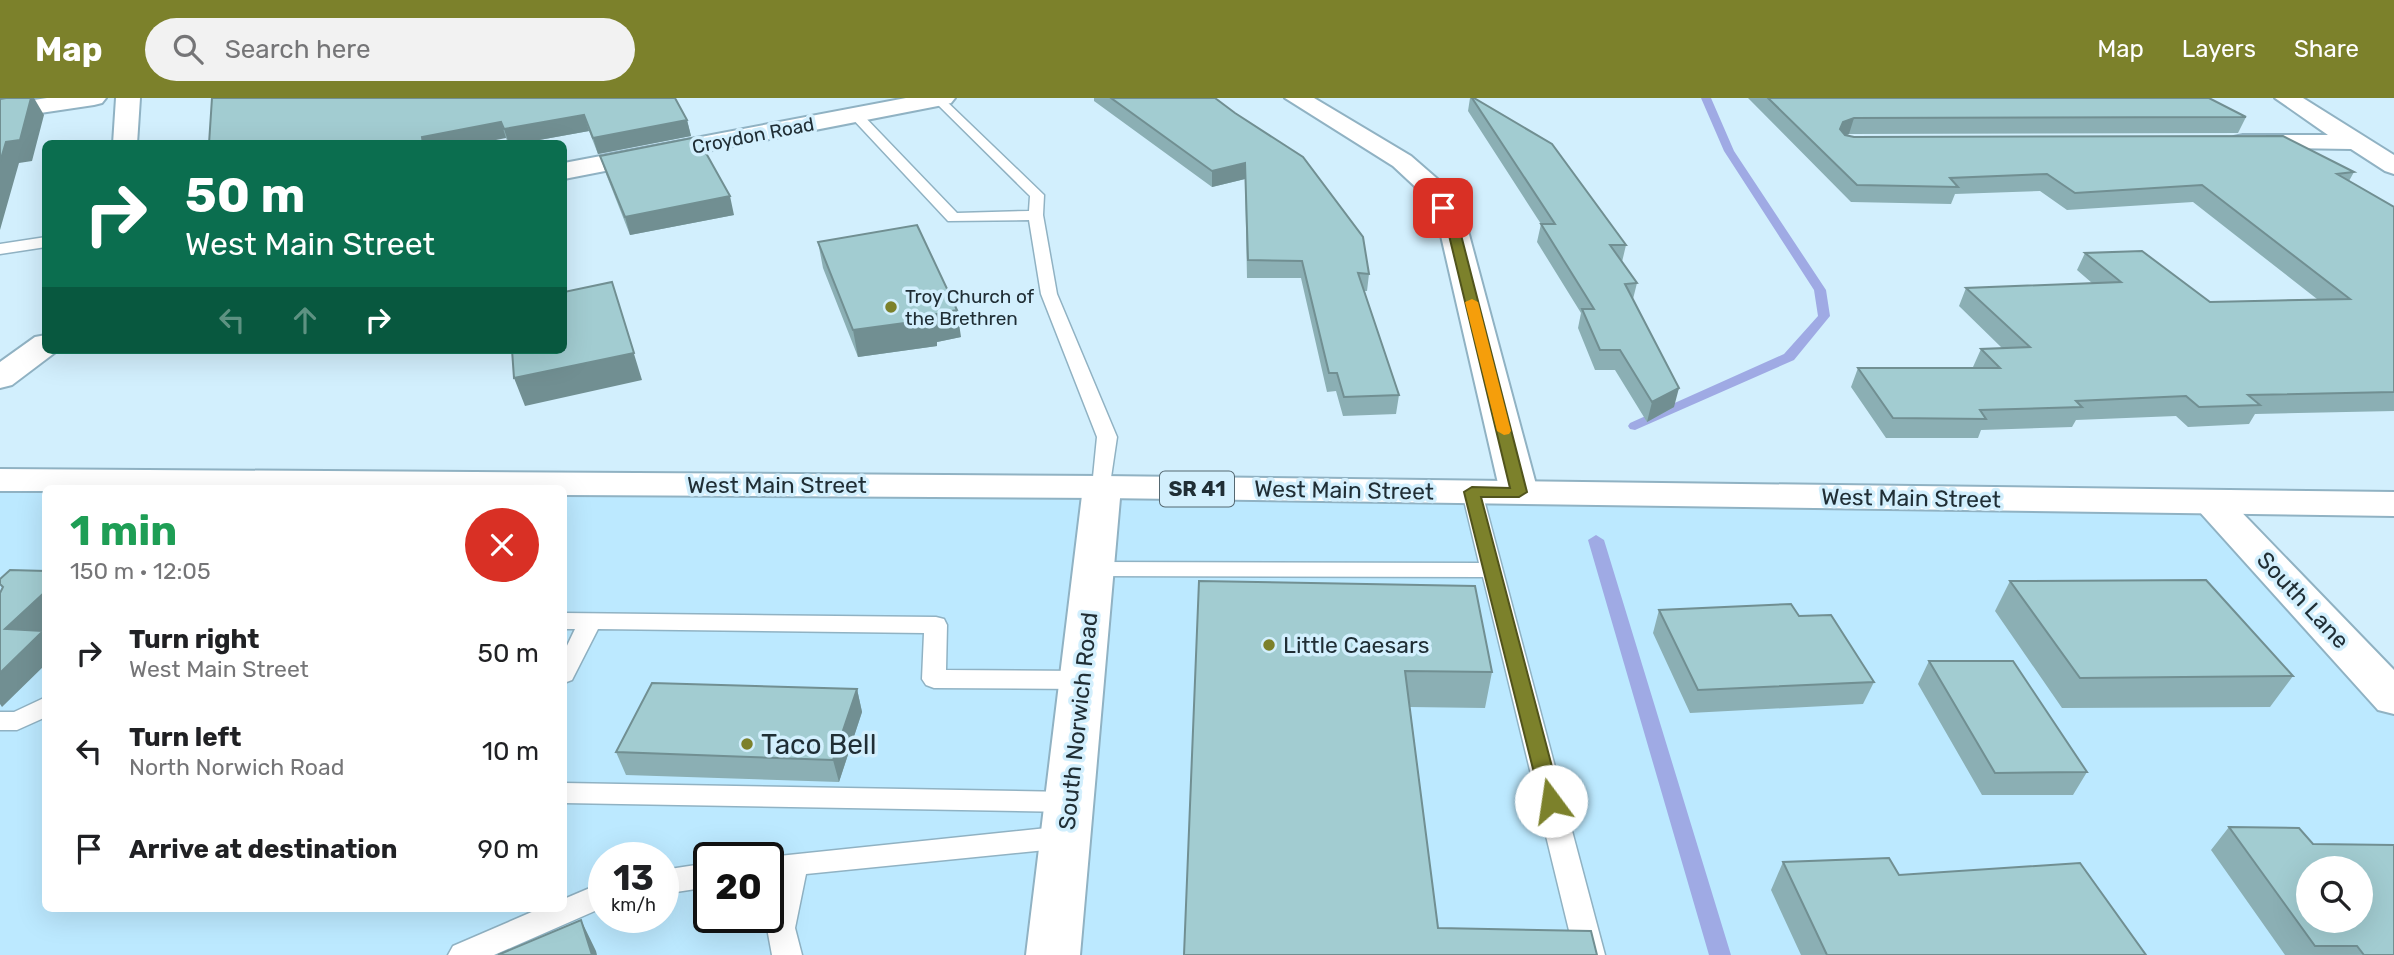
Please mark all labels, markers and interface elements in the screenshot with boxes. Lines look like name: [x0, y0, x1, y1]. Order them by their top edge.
search box: [145, 18, 635, 81]
text: Map: [35, 30, 103, 69]
icon: search: [169, 30, 207, 68]
text: Search here: [225, 34, 370, 65]
text: Map: [2097, 35, 2144, 63]
text: Layers: [2182, 35, 2256, 63]
text: Share: [2294, 35, 2359, 63]
street label: Croydon Road: [690, 112, 816, 159]
text: 50 m: [185, 166, 305, 224]
icon: right: [70, 168, 161, 259]
pin: [1413, 178, 1473, 238]
icon: arrive: [1424, 189, 1462, 227]
text: West Main Street: [185, 225, 435, 263]
place label: Troy Church of the Brethren: [905, 285, 1035, 330]
marker: Troy Church of the Brethren: [883, 299, 899, 315]
icon: left: [213, 301, 251, 339]
icon: ahead: [286, 301, 324, 339]
icon: right: [359, 301, 397, 339]
street label: West Main Street: [687, 471, 867, 499]
road number: SR 41: [1160, 472, 1234, 506]
street label: West Main Street: [1254, 474, 1434, 506]
street label: West Main Street: [1821, 482, 2001, 514]
text: 1 min: [70, 506, 177, 556]
button: close: [465, 508, 539, 582]
street label: South Lane: [2251, 546, 2355, 654]
text: 150 m · 12:05: [70, 557, 211, 585]
street label: South Norwich Road: [1053, 611, 1103, 831]
text: Turn right: [129, 624, 259, 655]
place label: Little Caesars: [1283, 631, 1429, 659]
icon: right: [70, 634, 108, 672]
marker: Little Caesars: [1261, 637, 1277, 653]
text: 50 m: [478, 638, 539, 669]
text: West Main Street: [129, 655, 309, 683]
text: Turn left: [129, 722, 241, 753]
place label: Taco Bell: [761, 728, 876, 761]
icon: left: [70, 732, 108, 770]
text: 10 m: [482, 736, 539, 767]
marker: Taco Bell: [739, 736, 755, 752]
text: North Norwich Road: [129, 753, 344, 781]
position arrow: [1514, 764, 1588, 838]
icon: arrive: [70, 830, 108, 868]
text: Arrive at destination: [129, 834, 397, 865]
text: 90 m: [478, 834, 539, 865]
speed limit sign: 20: [693, 842, 784, 933]
map controls: [2296, 856, 2373, 933]
button: search: [2296, 856, 2373, 933]
text: 13: [613, 857, 654, 899]
text: km/h: [611, 894, 656, 916]

